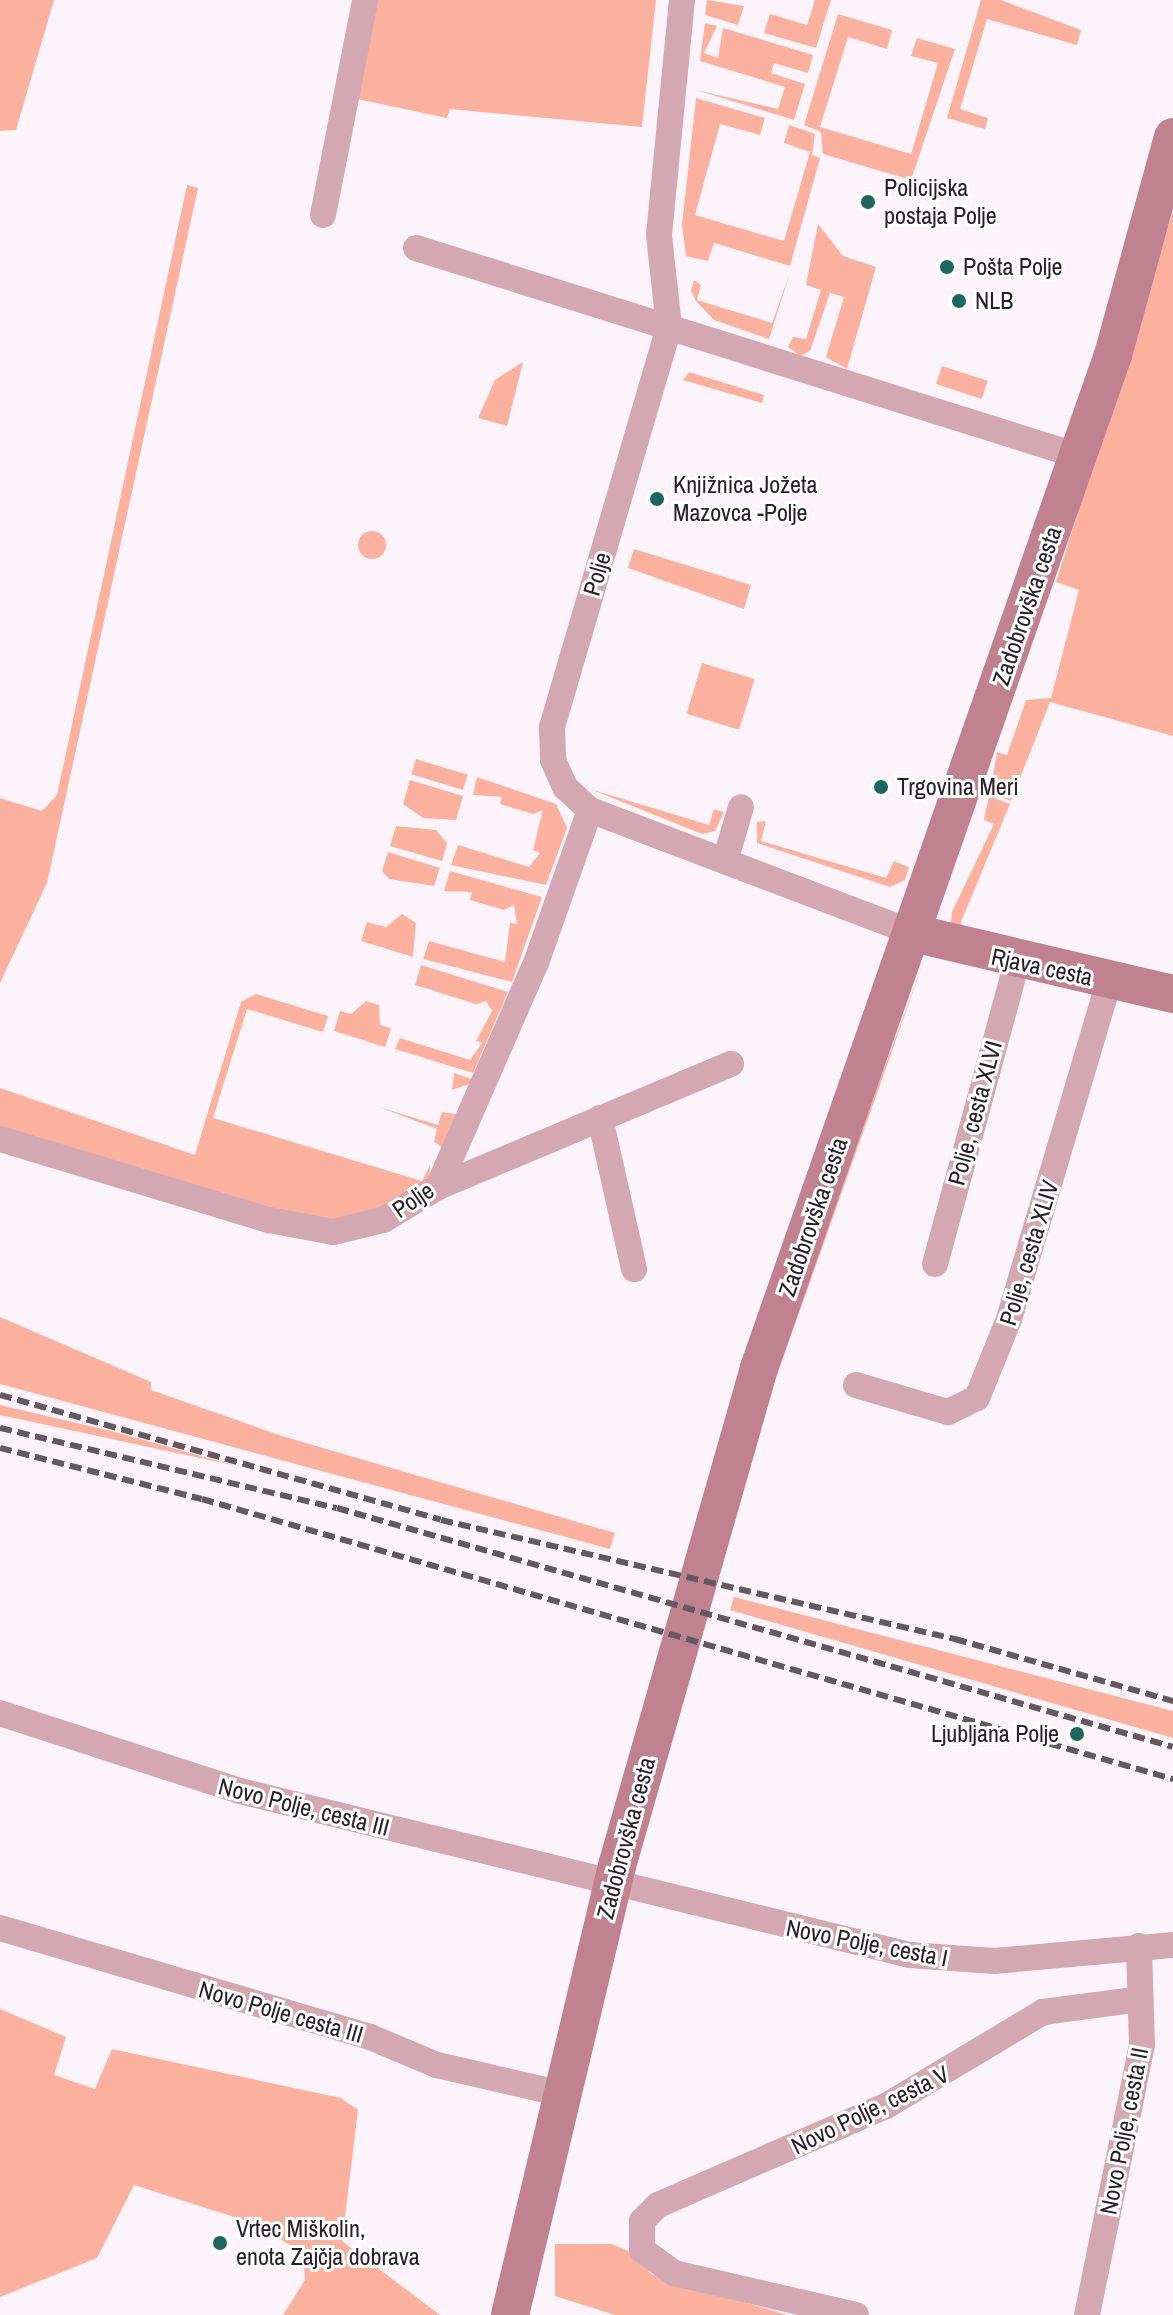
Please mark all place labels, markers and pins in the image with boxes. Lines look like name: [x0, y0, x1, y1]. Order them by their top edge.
place label: Policijska postaja Polje: [884, 174, 997, 230]
marker: Policijska postaja Polje: [859, 193, 877, 211]
place label: Pošta Polje: [963, 253, 1063, 281]
marker: Pošta Polje: [938, 258, 956, 276]
place label: NLB: [975, 287, 1013, 315]
marker: NLB: [950, 292, 968, 310]
place label: Knjižnica Jožeta Mazovca -Polje: [673, 471, 817, 527]
marker: Knjižnica Jožeta Mazovca -Polje: [648, 490, 666, 508]
place label: Trgovina Meri: [897, 773, 1019, 801]
marker: Trgovina Meri: [872, 778, 890, 796]
place label: Ljubljana Polje: [931, 1720, 1059, 1748]
marker: Ljubljana Polje: [1066, 1723, 1088, 1745]
place label: Vrtec Miškolin, enota Zajčja dobrava: [236, 2215, 420, 2271]
marker: Vrtec Miškolin, enota Zajčja dobrava: [211, 2234, 229, 2252]

